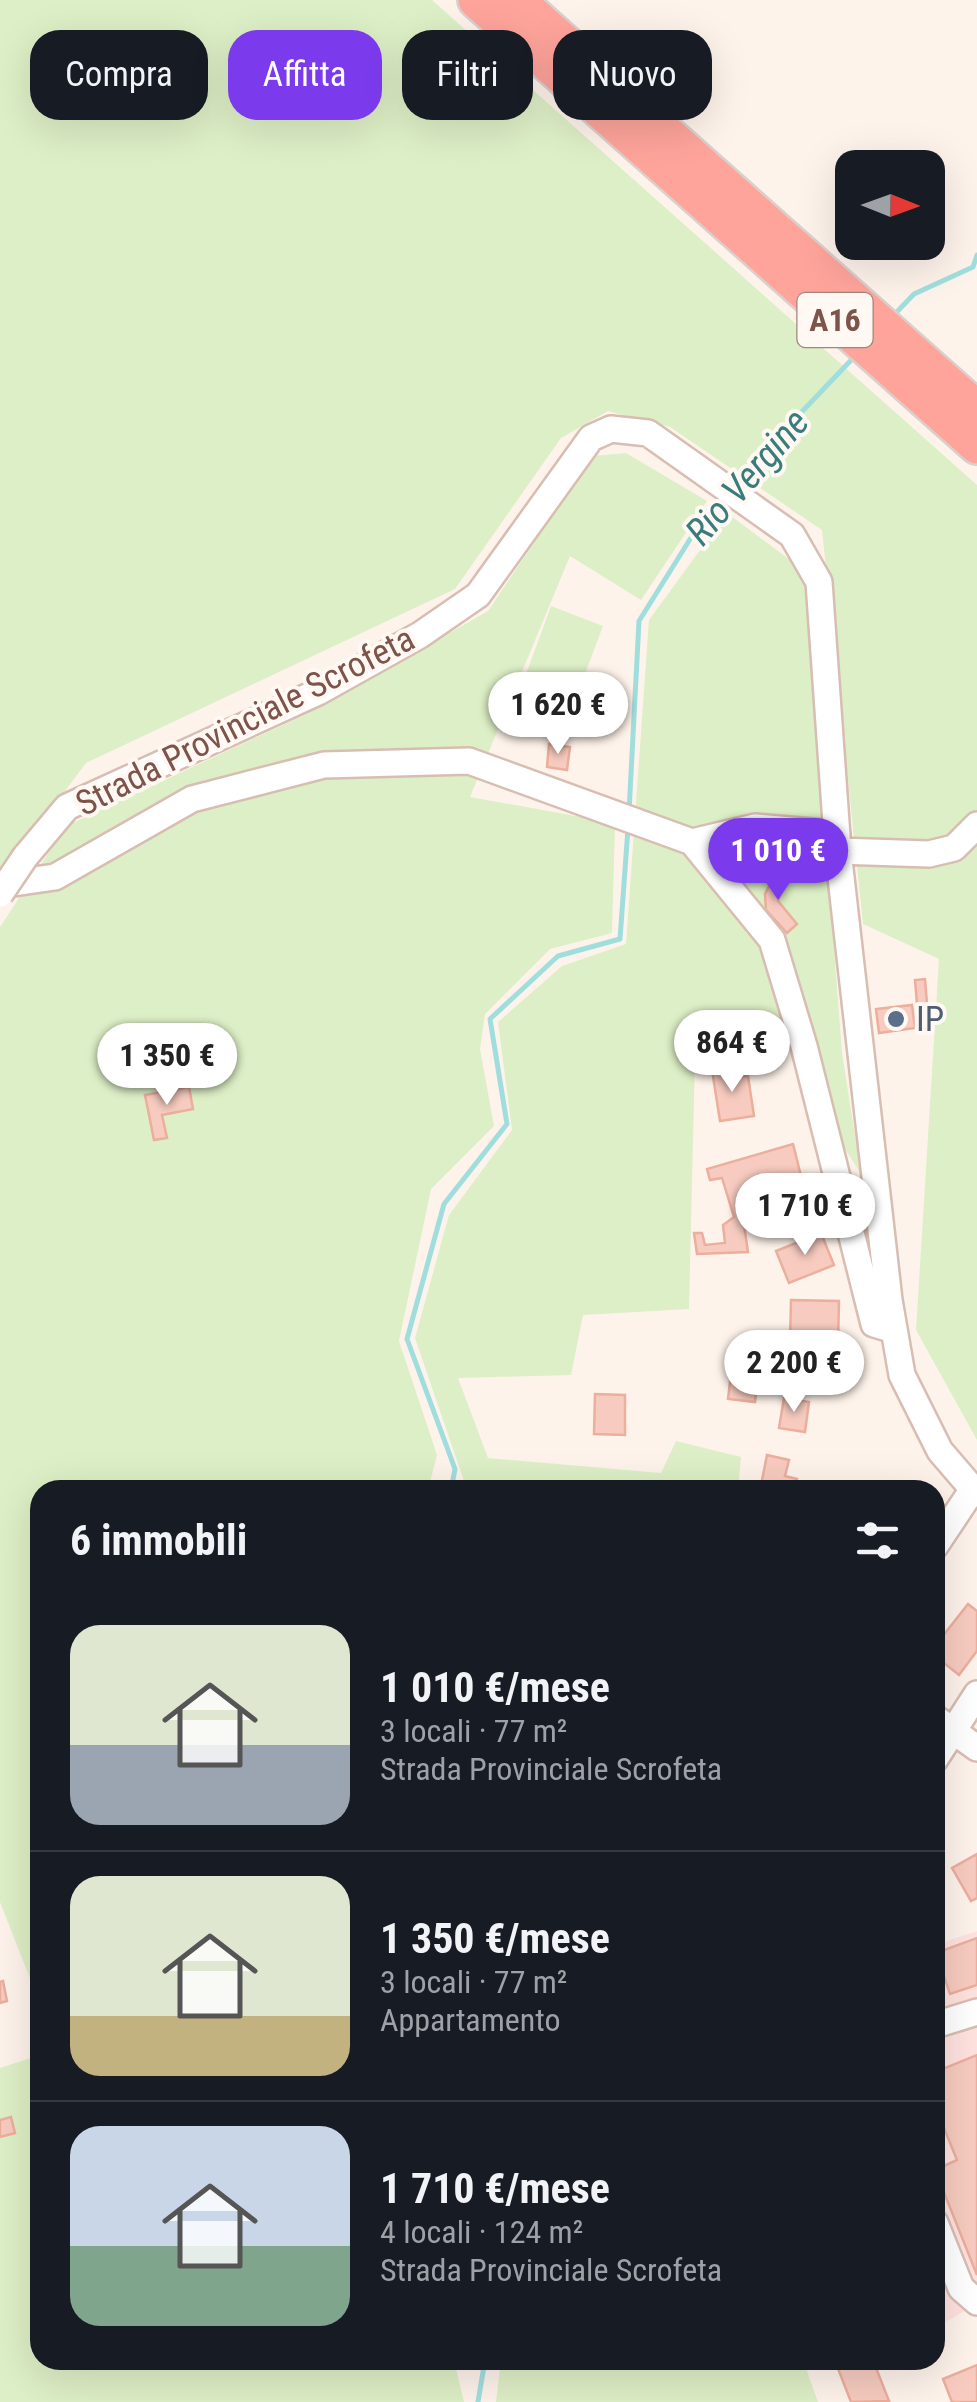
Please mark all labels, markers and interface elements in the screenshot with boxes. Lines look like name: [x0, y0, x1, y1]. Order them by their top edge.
chip: Compra: [30, 30, 208, 120]
chip: Affitta: [228, 30, 382, 120]
chip: Filtri: [402, 30, 533, 120]
chip: Nuovo: [553, 30, 712, 120]
north arrow: [835, 150, 945, 260]
map controls: [835, 150, 945, 260]
road number: A16: [798, 293, 872, 347]
water label: Rio Vergine: [676, 400, 818, 554]
street label: Strada Provinciale Scrofeta: [69, 618, 421, 825]
pin: 1 620 €: [466, 672, 650, 757]
text: 1 620 €: [510, 685, 606, 723]
pin: 1 010 €: [686, 818, 870, 903]
text: 1 010 €: [730, 831, 826, 869]
place label: IP: [916, 999, 944, 1040]
marker: IP: [885, 1008, 907, 1030]
pin: 864 €: [662, 1010, 802, 1095]
pin: 1 350 €: [75, 1023, 259, 1108]
text: 864 €: [696, 1023, 768, 1061]
text: 1 350 €: [119, 1036, 215, 1074]
pin: 1 710 €: [713, 1173, 897, 1258]
text: 1 710 €: [757, 1186, 853, 1224]
pin: 2 200 €: [702, 1330, 886, 1415]
text: 2 200 €: [746, 1343, 842, 1381]
icon: filters: [850, 1513, 905, 1568]
text: 6 immobili: [70, 1516, 247, 1565]
text: 1 010 €/mese: [380, 1663, 610, 1712]
icon: home: [150, 1665, 270, 1785]
text: 3 locali · 77 m²: [380, 1712, 567, 1750]
text: Strada Provinciale Scrofeta: [380, 1750, 722, 1788]
text: 1 350 €/mese: [380, 1914, 610, 1963]
icon: home: [150, 1916, 270, 2036]
text: 3 locali · 77 m²: [380, 1963, 567, 2001]
text: Appartamento: [380, 2001, 560, 2039]
text: 1 710 €/mese: [380, 2164, 610, 2213]
icon: home: [150, 2166, 270, 2286]
text: 4 locali · 124 m²: [380, 2213, 583, 2251]
text: Strada Provinciale Scrofeta: [380, 2251, 722, 2289]

